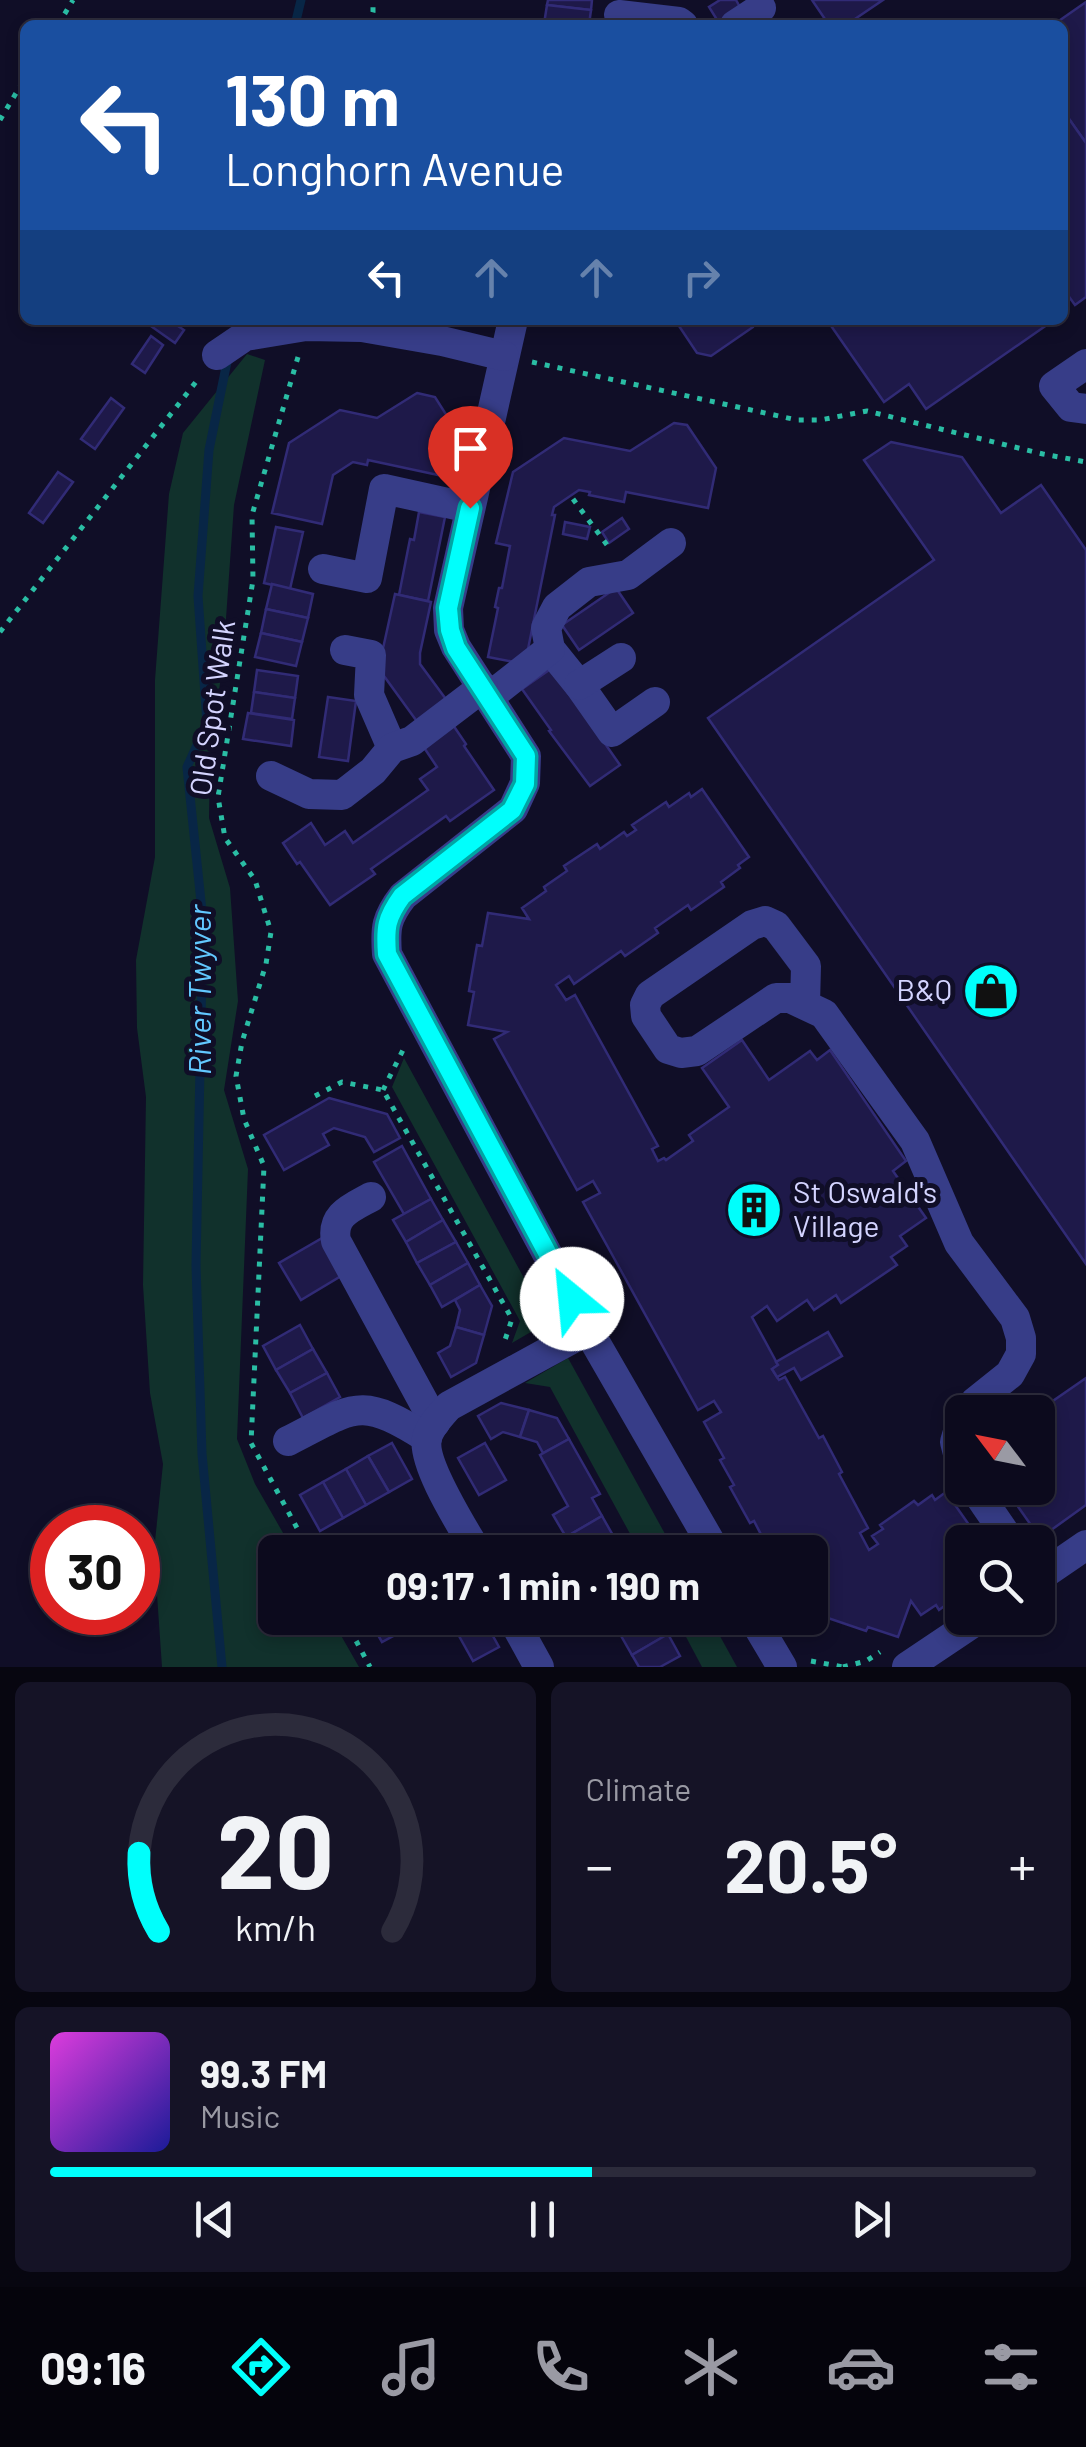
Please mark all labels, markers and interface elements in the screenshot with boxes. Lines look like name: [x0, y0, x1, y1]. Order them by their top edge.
text: 130 m: [225, 56, 400, 140]
icon: left: [60, 60, 190, 190]
text: Longhorn Avenue: [225, 141, 565, 195]
icon: left: [359, 250, 414, 305]
icon: ahead: [464, 250, 519, 305]
icon: ahead: [569, 250, 624, 305]
icon: right: [674, 250, 729, 305]
pin: [428, 406, 513, 509]
icon: arrive: [443, 421, 498, 476]
street label: Old Spot Walk: [181, 618, 241, 798]
water label: River Twyver: [179, 903, 217, 1075]
shop icon: B&Q: [961, 961, 1021, 1021]
place label: B&Q: [896, 971, 952, 1007]
place label: St Oswald's Village: [793, 1173, 937, 1243]
building icon: St Oswald's Village: [724, 1180, 784, 1240]
position arrow: [520, 1247, 624, 1351]
north arrow: [945, 1395, 1055, 1505]
map controls: [945, 1395, 1055, 1635]
speed limit sign: 30: [30, 1505, 160, 1635]
button: search: [945, 1525, 1055, 1635]
text: 09:17 · 1 min · 190 m: [386, 1562, 700, 1608]
text: Climate: [586, 1769, 691, 1807]
text: 20: [216, 1785, 334, 1910]
text: 20.5°: [724, 1818, 898, 1908]
text: −: [586, 1831, 613, 1897]
text: +: [1008, 1831, 1036, 1897]
text: km/h: [235, 1905, 316, 1948]
text: 99.3 FM: [200, 2050, 327, 2096]
text: Music: [200, 2096, 280, 2134]
icon: previous: [187, 2192, 242, 2247]
icon: pause: [515, 2192, 570, 2247]
icon: next: [844, 2192, 899, 2247]
icon: directions: [226, 2332, 296, 2402]
icon: music: [376, 2332, 446, 2402]
icon: phone: [526, 2332, 596, 2402]
icon: climate: [676, 2332, 746, 2402]
icon: car: [826, 2332, 896, 2402]
icon: filters: [976, 2332, 1046, 2402]
text: 09:16: [40, 2340, 146, 2394]

